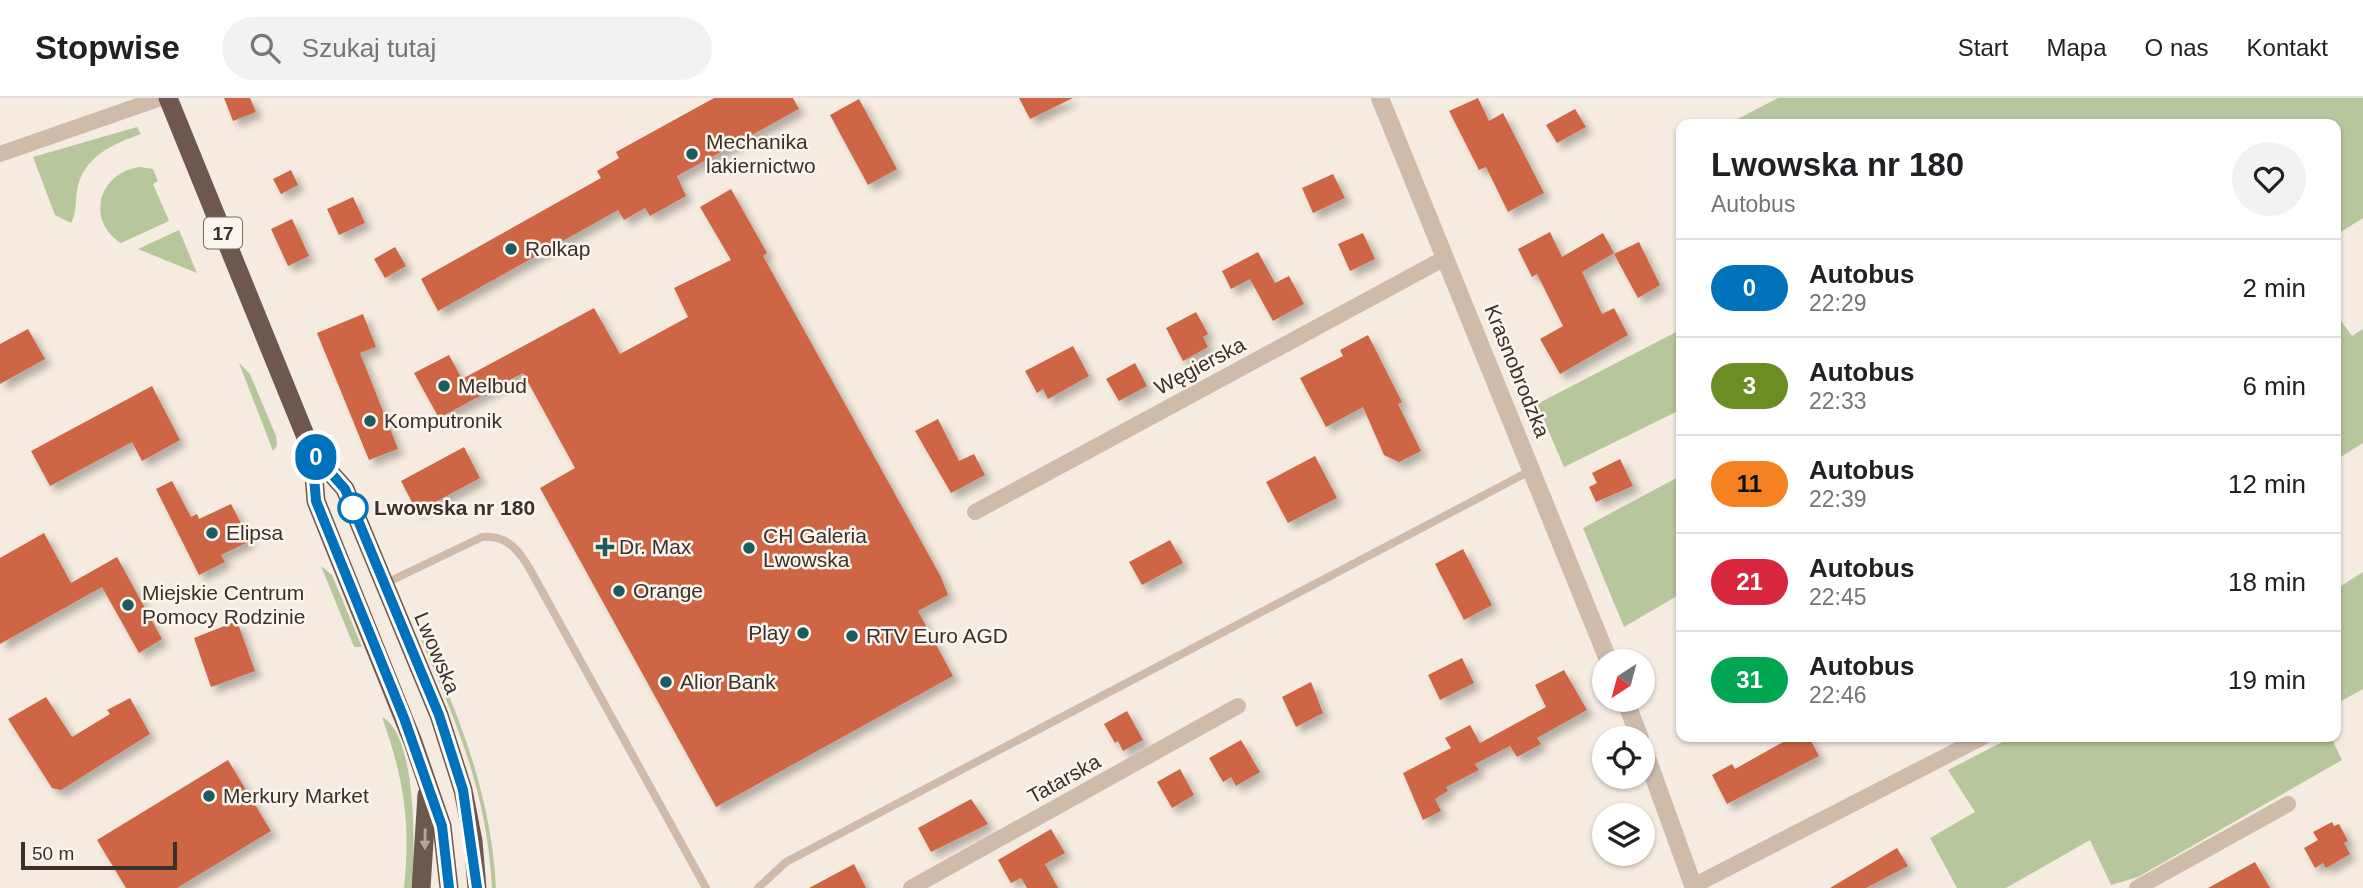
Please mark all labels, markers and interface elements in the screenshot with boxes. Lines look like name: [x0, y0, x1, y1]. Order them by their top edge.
search box: [222, 17, 712, 80]
text: Stopwise: [35, 29, 180, 66]
icon: search: [246, 29, 284, 67]
text: Szukaj tutaj: [302, 33, 436, 63]
text: Start: [1958, 34, 2009, 61]
text: Mapa: [2047, 34, 2107, 61]
text: O nas: [2145, 34, 2209, 61]
text: Kontakt: [2247, 34, 2328, 61]
place label: Mechanika lakiernictwo: [706, 130, 816, 177]
button: heart: [2232, 142, 2306, 216]
marker: Mechanika lakiernictwo: [684, 146, 700, 162]
text: Lwowska nr 180: [1711, 146, 1964, 183]
text: Autobus: [1711, 191, 1795, 217]
road number: 17: [204, 217, 242, 248]
place label: Rolkap: [525, 237, 590, 260]
marker: Rolkap: [503, 241, 519, 257]
text: Autobus: [1809, 259, 1914, 289]
text: 2 min: [2242, 273, 2306, 303]
text: 0: [1743, 274, 1756, 301]
text: 22:29: [1809, 290, 1867, 316]
street label: Krasnobrodzka: [1480, 301, 1555, 441]
street label: Węgierska: [1151, 332, 1249, 399]
text: Autobus: [1809, 357, 1914, 387]
text: 6 min: [2242, 371, 2306, 401]
text: 3: [1743, 372, 1756, 399]
place label: Melbud: [458, 374, 527, 397]
marker: Melbud: [436, 378, 452, 394]
text: 22:33: [1809, 388, 1867, 414]
place label: Komputronik: [384, 409, 502, 432]
marker: Komputronik: [362, 413, 378, 429]
line badge: 0: [293, 434, 339, 480]
text: 0: [309, 443, 323, 470]
text: Autobus: [1809, 455, 1914, 485]
text: 12 min: [2228, 469, 2306, 499]
text: 11: [1737, 470, 1762, 497]
text: 22:39: [1809, 486, 1867, 512]
marker: Lwowska nr 180: [338, 493, 368, 523]
place label: Lwowska nr 180: [374, 496, 535, 519]
place label: Elipsa: [226, 521, 284, 544]
place label: CH Galeria Lwowska: [763, 524, 867, 571]
marker: Elipsa: [204, 525, 220, 541]
place label: Dr. Max: [619, 535, 692, 558]
marker: Dr. Max: [597, 539, 613, 555]
marker: CH Galeria Lwowska: [741, 540, 757, 556]
text: Autobus: [1809, 553, 1914, 583]
text: 18 min: [2228, 567, 2306, 597]
text: 21: [1736, 568, 1763, 595]
place label: Orange: [633, 579, 703, 602]
place label: Miejskie Centrum Pomocy Rodzinie: [142, 581, 305, 628]
marker: Orange: [611, 583, 627, 599]
text: 22:45: [1809, 584, 1867, 610]
marker: Miejskie Centrum Pomocy Rodzinie: [120, 597, 136, 613]
street label: Lwowska: [410, 609, 465, 697]
place label: Play: [748, 621, 789, 644]
place label: RTV Euro AGD: [866, 624, 1008, 647]
marker: Play: [795, 625, 811, 641]
marker: RTV Euro AGD: [844, 628, 860, 644]
north arrow: [1592, 649, 1656, 712]
map controls: [1592, 649, 1655, 866]
text: Autobus: [1809, 651, 1914, 681]
text: 19 min: [2228, 665, 2306, 695]
text: 31: [1736, 666, 1763, 693]
place label: Alior Bank: [680, 670, 776, 693]
marker: Alior Bank: [658, 674, 674, 690]
text: 22:46: [1809, 682, 1867, 708]
button: locate: [1592, 726, 1655, 789]
street label: Tatarska: [1023, 749, 1104, 808]
place label: Merkury Market: [223, 784, 369, 807]
marker: Merkury Market: [201, 788, 217, 804]
button: layers: [1592, 803, 1655, 866]
one-way arrow: [419, 829, 431, 851]
scale bar: [21, 839, 177, 871]
text: 50 m: [32, 843, 74, 864]

